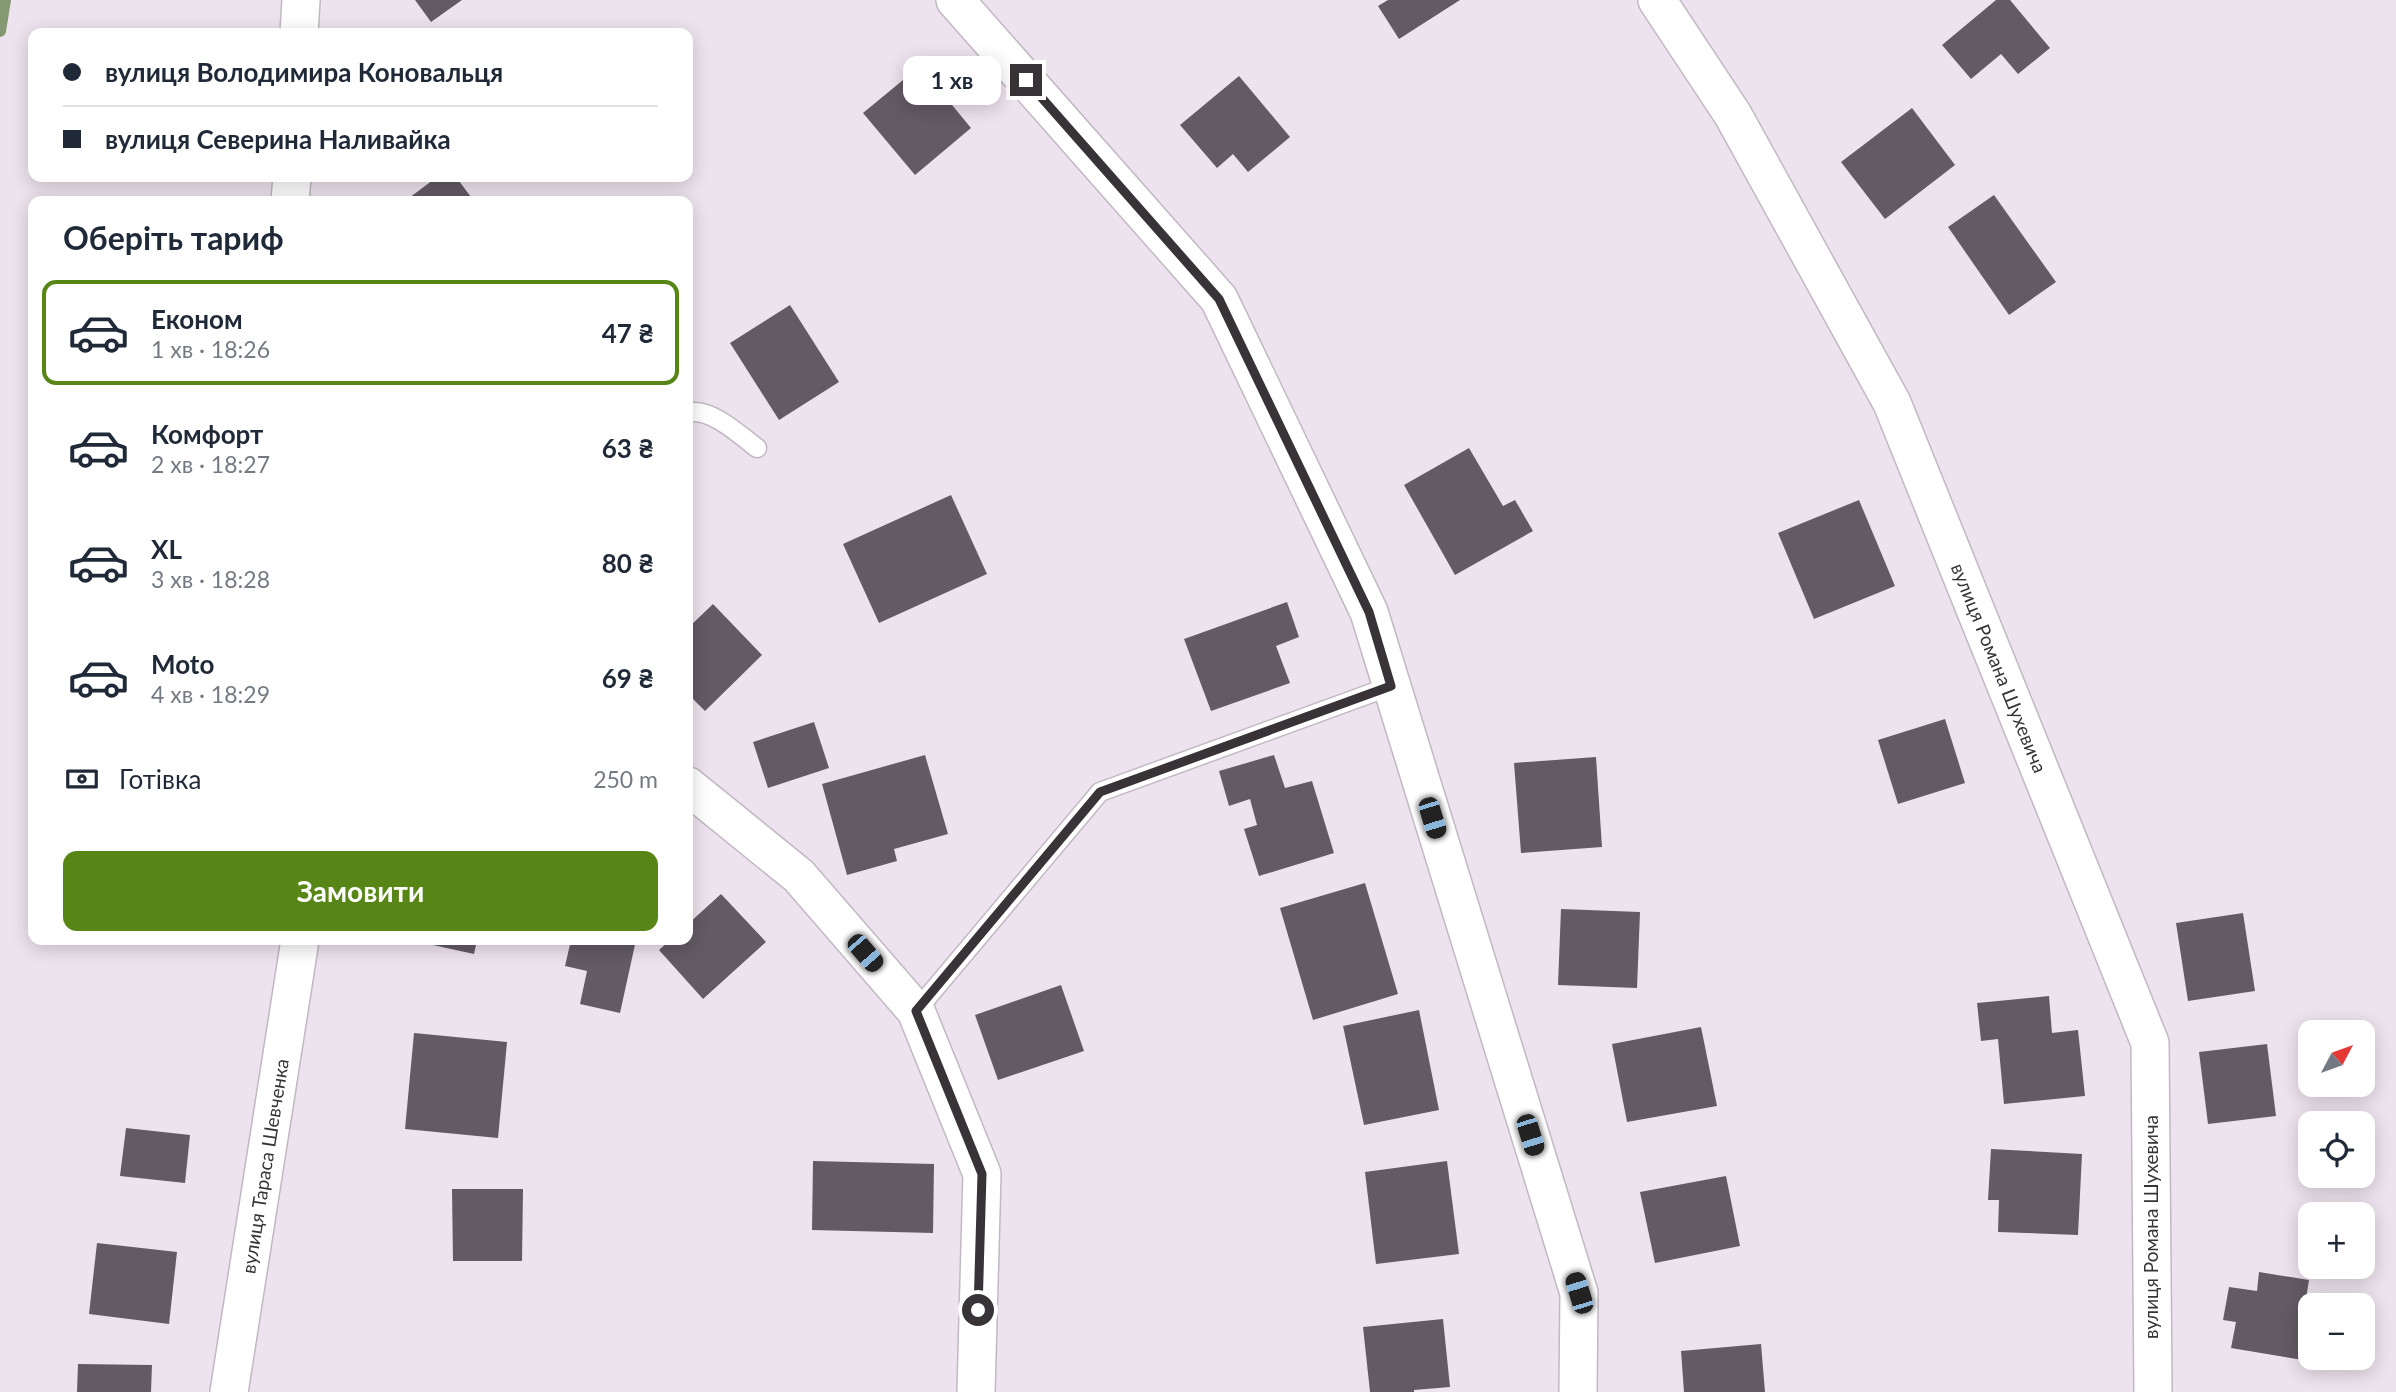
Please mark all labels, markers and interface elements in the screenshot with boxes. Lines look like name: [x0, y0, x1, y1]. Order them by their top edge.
text: вулиця Володимира Коновальця: [105, 56, 503, 88]
callout: 1 хв: [904, 56, 1002, 104]
route end: [1010, 64, 1042, 96]
text: 1 хв: [931, 66, 973, 94]
text: вулиця Северина Наливайка: [105, 123, 451, 155]
text: Оберіть тариф: [63, 218, 284, 257]
icon: car: [67, 301, 130, 364]
text: Економ: [151, 303, 243, 335]
text: 47 ₴: [602, 317, 654, 349]
text: 1 хв · 18:26: [151, 335, 270, 363]
icon: car: [67, 416, 130, 479]
text: Комфорт: [151, 418, 263, 450]
text: 63 ₴: [602, 432, 654, 464]
text: 2 хв · 18:27: [151, 450, 270, 478]
icon: car: [67, 531, 130, 594]
text: XL: [151, 533, 182, 565]
text: 80 ₴: [602, 547, 654, 579]
street label: вулиця Романа Шухевича: [1947, 560, 2052, 776]
text: 3 хв · 18:28: [151, 565, 270, 593]
icon: car: [67, 646, 130, 709]
text: Moto: [151, 648, 214, 680]
text: 69 ₴: [602, 662, 654, 694]
text: 4 хв · 18:29: [151, 680, 270, 708]
icon: cash: [63, 760, 101, 798]
text: Готівка: [119, 763, 201, 795]
text: 250 m: [593, 765, 658, 793]
car: [1416, 795, 1449, 841]
button: Замовити: [63, 851, 658, 931]
car: [844, 930, 887, 976]
north arrow: [2298, 1020, 2375, 1097]
map controls: [2298, 1020, 2375, 1370]
street label: вулиця Тараса Шевченка: [236, 1057, 293, 1275]
button: locate: [2298, 1111, 2375, 1188]
car: [1514, 1112, 1547, 1158]
street label: вулиця Романа Шухевича: [2139, 1115, 2162, 1339]
button: +: [2298, 1202, 2375, 1279]
car: [1563, 1270, 1596, 1316]
button: −: [2298, 1293, 2375, 1370]
route start: [962, 1294, 994, 1326]

